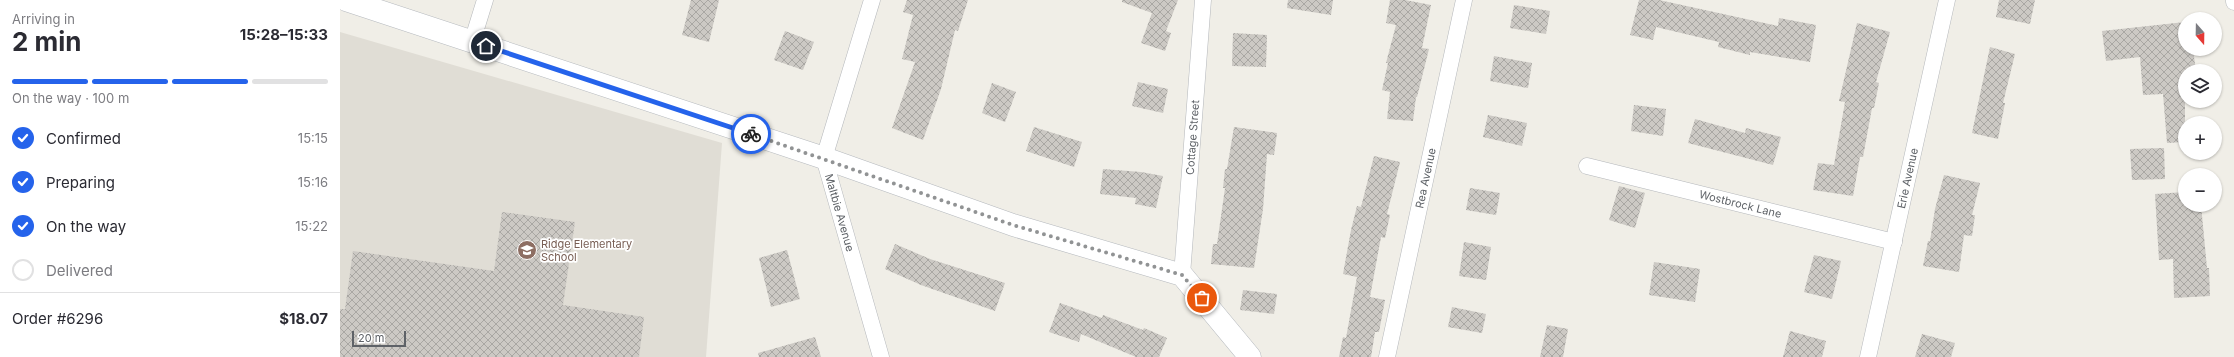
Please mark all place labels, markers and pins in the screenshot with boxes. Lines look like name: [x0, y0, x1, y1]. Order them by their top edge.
pin: [469, 29, 503, 63]
place label: Ridge Elementary School: [541, 237, 632, 264]
school or university icon: Ridge Elementary School: [516, 239, 538, 261]
pin: [1185, 281, 1219, 315]

